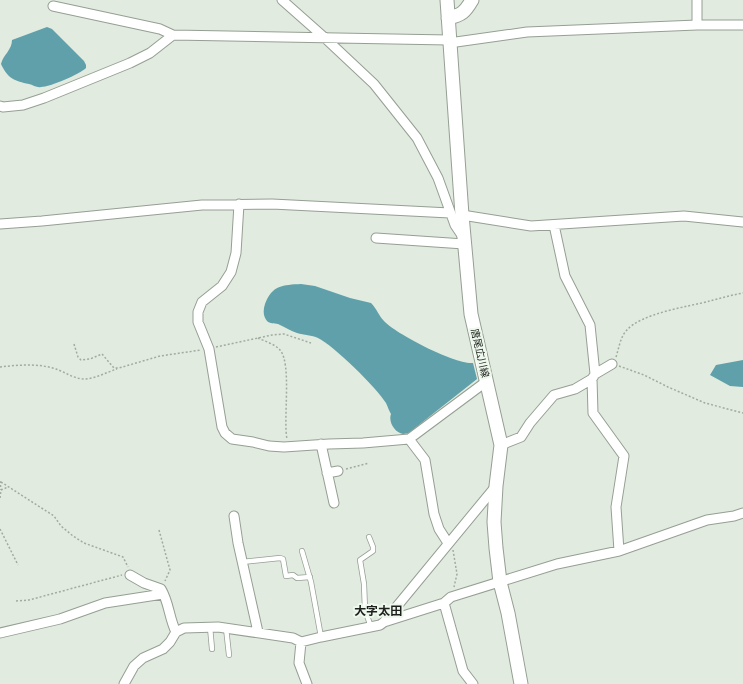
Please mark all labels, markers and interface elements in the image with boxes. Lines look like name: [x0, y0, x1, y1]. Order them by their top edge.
street label: 唐尾広川線: [468, 327, 492, 379]
district label: 大字太田: [354, 603, 402, 618]

